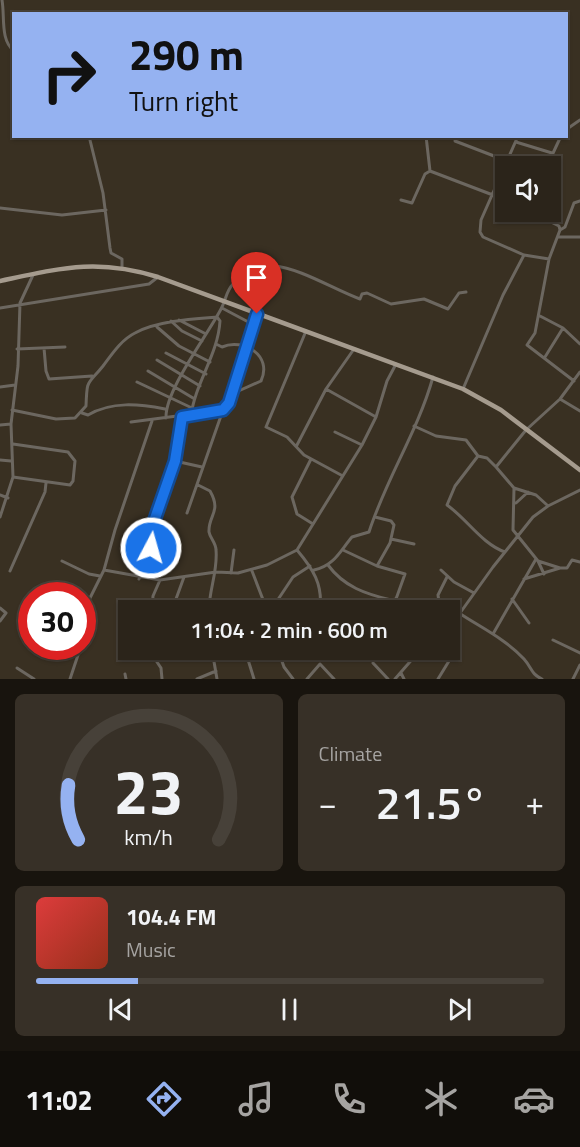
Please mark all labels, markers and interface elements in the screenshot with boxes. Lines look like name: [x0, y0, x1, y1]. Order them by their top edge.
text: 290 m: [129, 22, 244, 86]
icon: right: [30, 36, 108, 114]
text: Turn right: [129, 80, 238, 121]
map controls: [495, 156, 561, 222]
button: sound: [495, 156, 561, 222]
pin: [231, 252, 282, 314]
icon: arrive: [240, 261, 273, 294]
position arrow: [119, 516, 183, 580]
speed limit sign: 30: [18, 582, 96, 660]
text: 11:04 · 2 min · 600 m: [190, 613, 388, 647]
text: Climate: [319, 738, 382, 769]
text: 23: [114, 743, 184, 838]
text: 21.5°: [375, 768, 487, 836]
text: −: [319, 778, 337, 828]
text: +: [526, 778, 544, 828]
text: km/h: [124, 821, 173, 853]
text: 104.4 FM: [126, 900, 216, 934]
text: Music: [126, 934, 176, 965]
icon: previous: [104, 993, 137, 1026]
icon: pause: [273, 993, 306, 1026]
icon: next: [443, 993, 476, 1026]
icon: directions: [143, 1078, 185, 1120]
icon: music: [235, 1078, 277, 1120]
icon: phone: [328, 1078, 370, 1120]
icon: climate: [420, 1078, 462, 1120]
icon: car: [513, 1078, 555, 1120]
text: 11:02: [25, 1079, 93, 1120]

